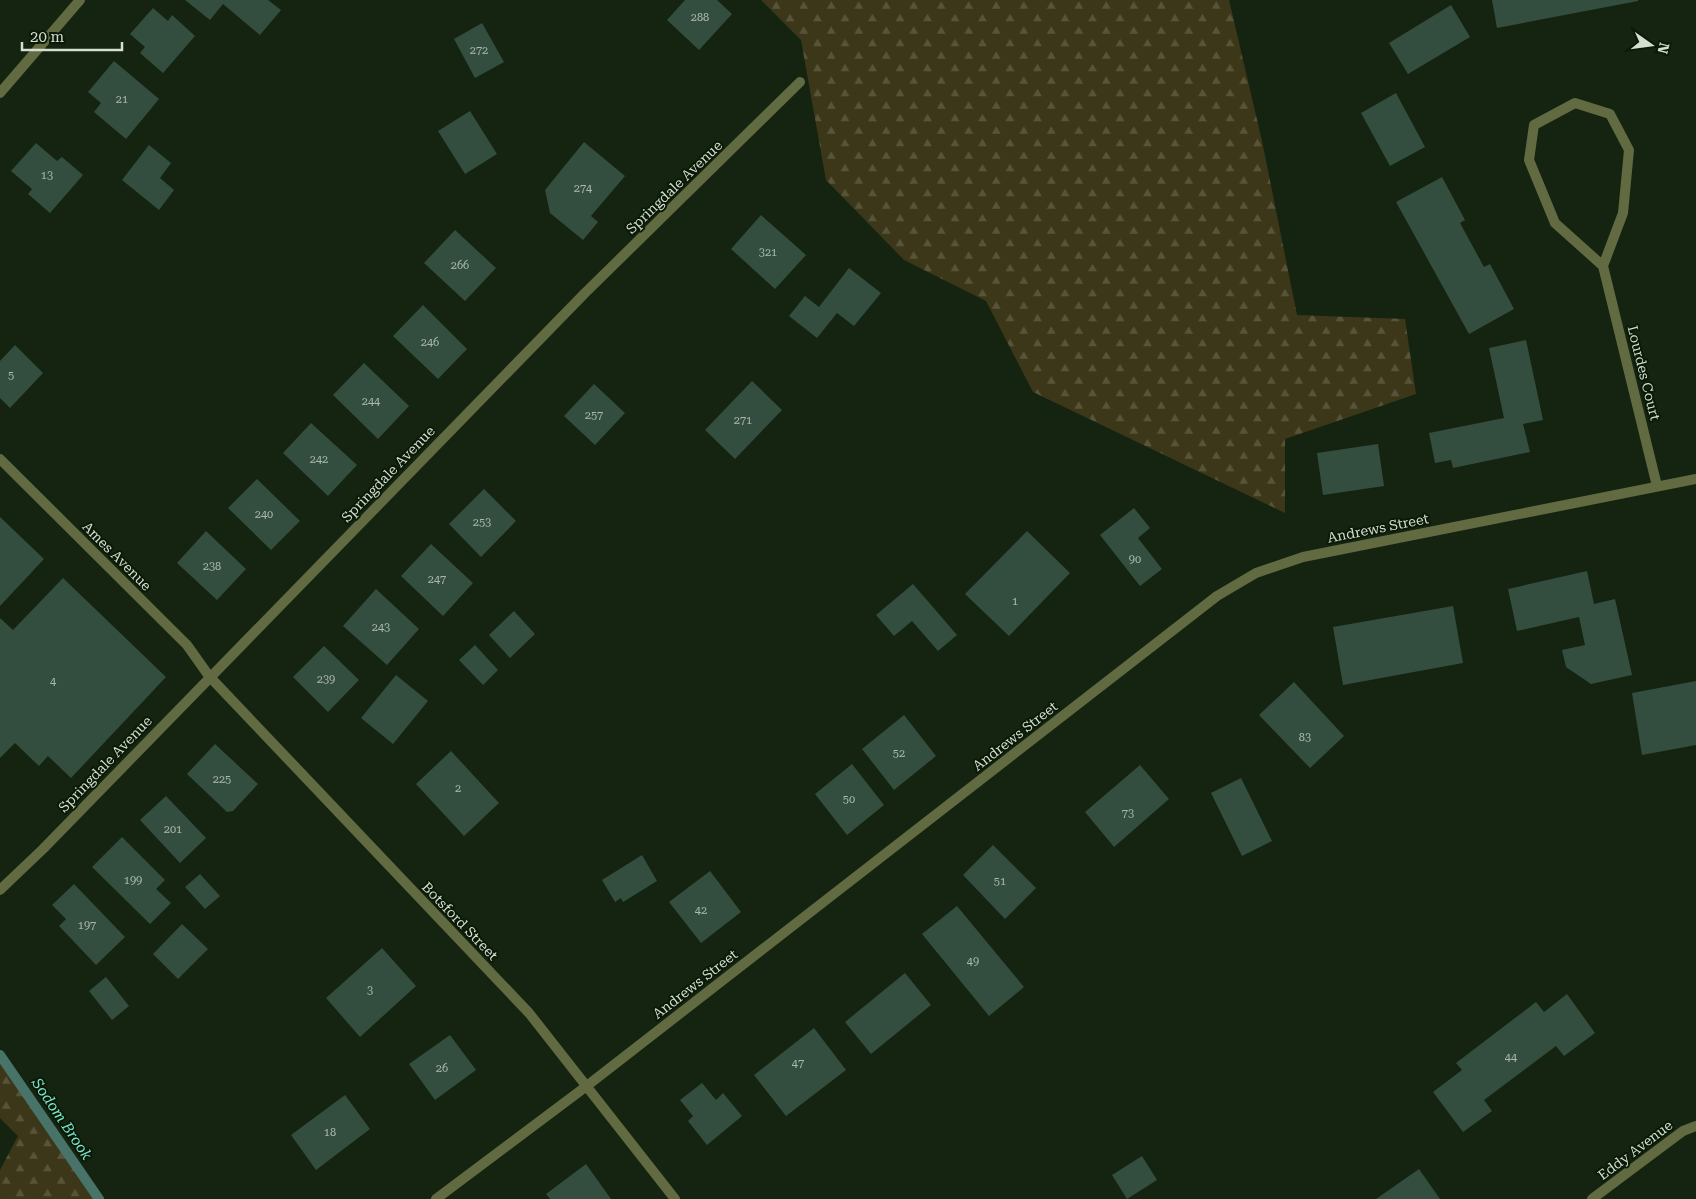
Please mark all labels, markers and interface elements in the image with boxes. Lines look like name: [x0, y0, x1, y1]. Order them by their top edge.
house number: 288: [691, 11, 709, 24]
scale bar: [22, 20, 122, 52]
north arrow: [1626, 20, 1676, 70]
text: 20 m: [30, 28, 65, 46]
text: N: [1654, 41, 1673, 56]
house number: 272: [470, 44, 488, 57]
house number: 21: [116, 93, 128, 106]
street label: Springdale Avenue: [623, 137, 725, 237]
house number: 13: [41, 169, 53, 182]
house number: 274: [574, 182, 593, 195]
house number: 321: [759, 246, 777, 259]
house number: 266: [451, 259, 469, 272]
street label: Lourdes Court: [1624, 324, 1664, 422]
house number: 246: [421, 336, 439, 349]
house number: 5: [8, 369, 14, 382]
house number: 244: [362, 395, 381, 408]
house number: 257: [585, 409, 603, 422]
house number: 271: [734, 414, 752, 427]
street label: Springdale Avenue: [338, 423, 438, 525]
house number: 242: [310, 453, 328, 466]
house number: 240: [255, 508, 273, 521]
street label: Andrews Street: [1326, 510, 1430, 546]
house number: 253: [473, 516, 491, 529]
street label: Ames Avenue: [79, 518, 155, 594]
house number: 90: [1129, 553, 1141, 566]
house number: 238: [203, 560, 221, 573]
house number: 247: [428, 573, 446, 586]
house number: 1: [1012, 595, 1018, 608]
house number: 243: [372, 621, 390, 634]
house number: 239: [317, 673, 335, 686]
house number: 4: [50, 675, 57, 688]
street label: Andrews Street: [970, 698, 1060, 774]
street label: Springdale Avenue: [55, 713, 155, 815]
house number: 83: [1299, 731, 1311, 744]
house number: 52: [893, 747, 905, 760]
house number: 225: [213, 773, 231, 786]
house number: 2: [455, 782, 461, 795]
house number: 50: [843, 793, 855, 806]
house number: 73: [1122, 807, 1134, 820]
house number: 201: [164, 823, 182, 836]
house number: 199: [124, 874, 142, 887]
house number: 51: [994, 875, 1006, 888]
street label: Botsford Street: [419, 879, 501, 963]
house number: 42: [695, 904, 707, 917]
house number: 197: [78, 919, 96, 932]
street label: Andrews Street: [650, 946, 740, 1022]
house number: 49: [967, 955, 979, 968]
house number: 3: [367, 984, 373, 997]
house number: 44: [1505, 1051, 1518, 1064]
house number: 47: [792, 1057, 804, 1070]
house number: 26: [436, 1062, 448, 1075]
water label: Sodom Brook: [27, 1074, 96, 1164]
street label: Eddy Avenue: [1595, 1117, 1676, 1183]
house number: 18: [324, 1126, 336, 1139]

